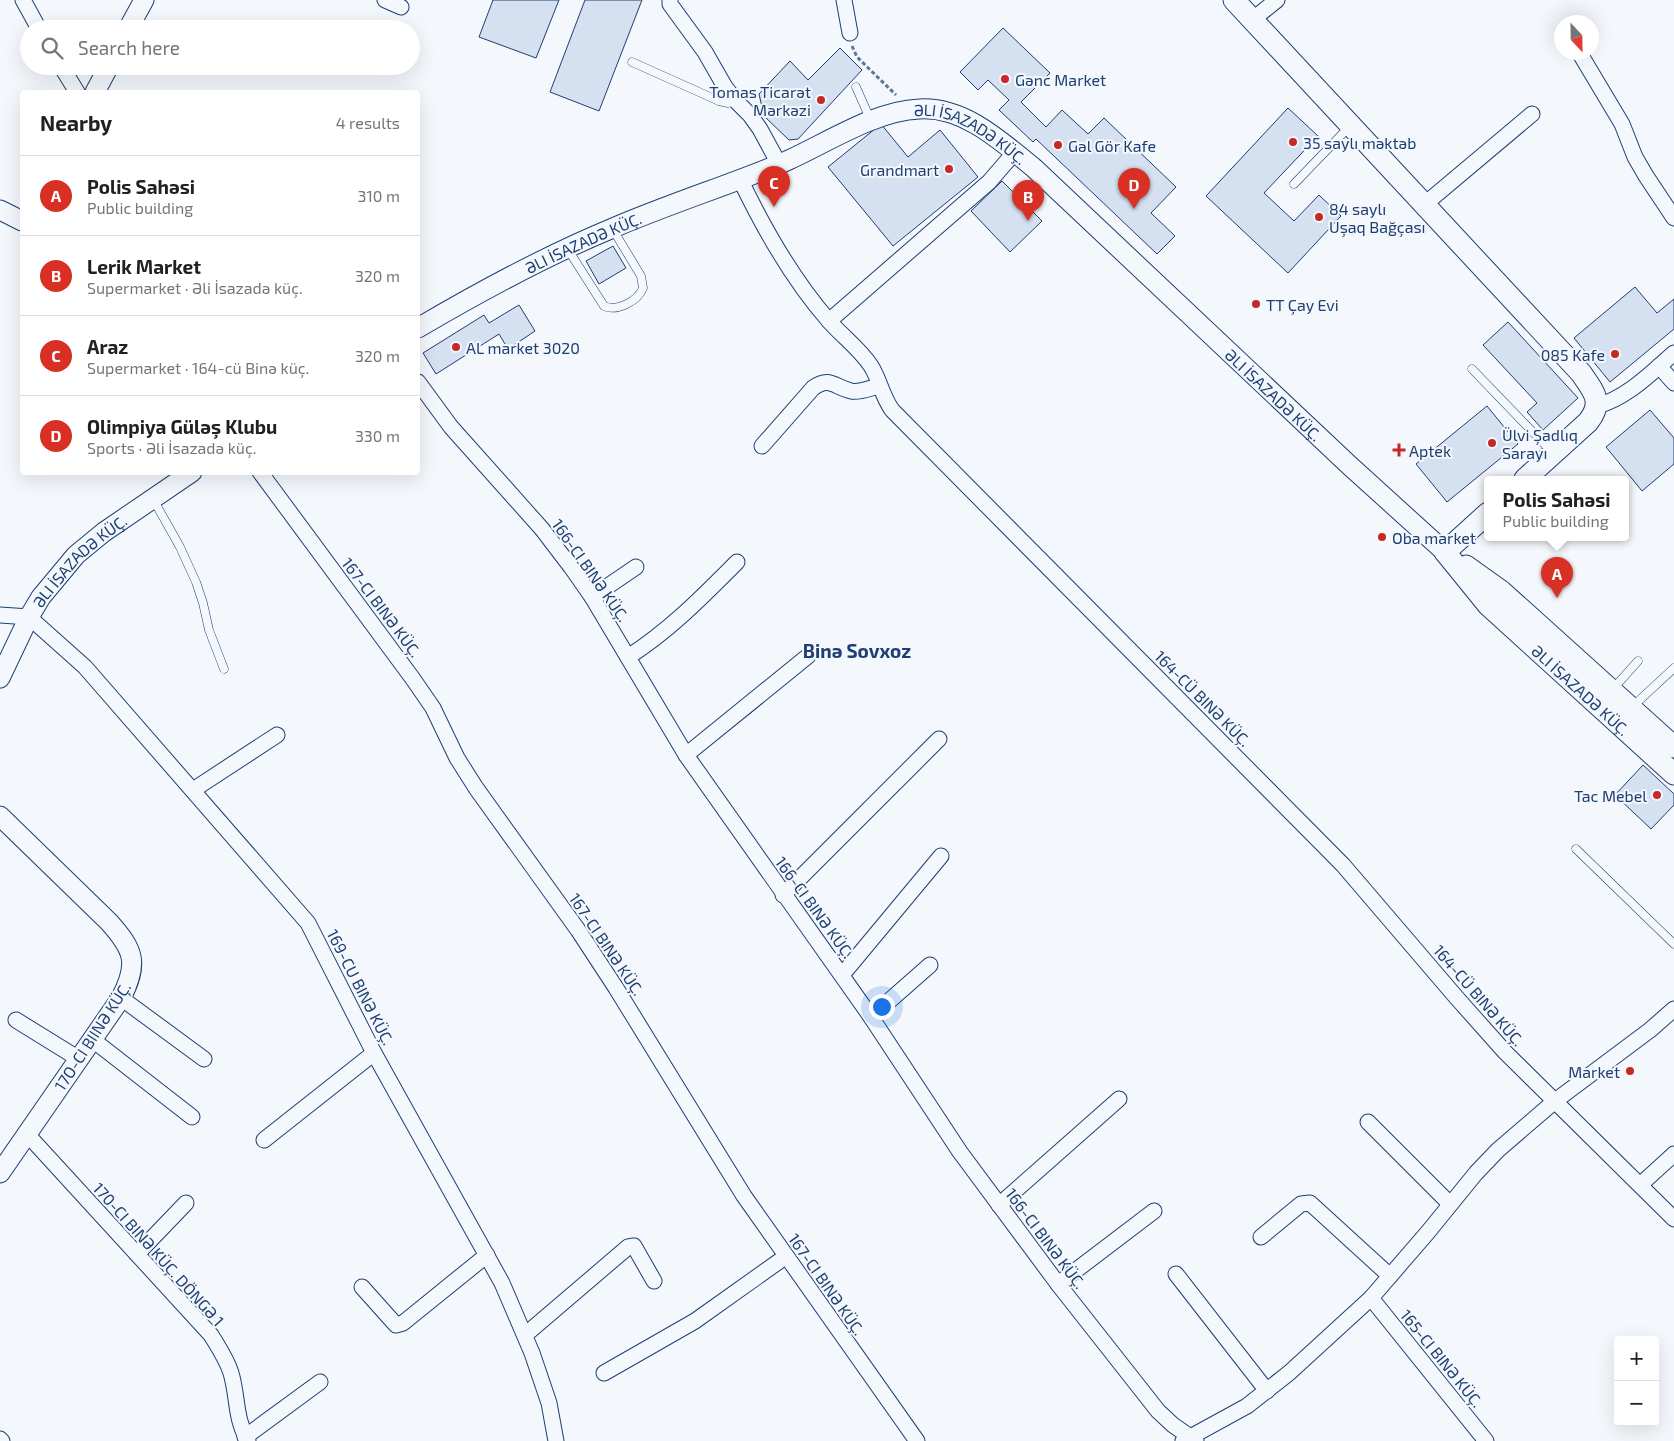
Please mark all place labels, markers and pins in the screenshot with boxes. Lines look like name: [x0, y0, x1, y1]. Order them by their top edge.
place label: Gənc Market: [1015, 70, 1106, 89]
marker: Gənc Market: [999, 73, 1011, 85]
place label: Tomas Ticarət Mərkəzi: [709, 82, 811, 119]
marker: Tomas Ticarət Mərkəzi: [815, 94, 827, 106]
place label: 35 saylı məktəb: [1303, 133, 1416, 152]
place label: Gəl Gör Kafe: [1068, 136, 1156, 155]
marker: 35 saylı məktəb: [1287, 136, 1299, 148]
marker: Gəl Gör Kafe: [1052, 139, 1064, 151]
place label: Grandmart: [860, 160, 939, 179]
marker: Grandmart: [943, 163, 955, 175]
pin: C: [758, 166, 790, 207]
pin: D: [1118, 168, 1150, 209]
pin: B: [1012, 180, 1044, 221]
place label: 84 saylı Uşaq Bağçası: [1329, 199, 1426, 237]
marker: 84 saylı Uşaq Bağçası: [1313, 211, 1325, 223]
place label: TT Çay Evi: [1266, 295, 1339, 315]
marker: TT Çay Evi: [1250, 298, 1262, 310]
place label: AL market 3020: [466, 338, 580, 357]
marker: AL market 3020: [450, 341, 462, 353]
place label: 085 Kafe: [1541, 345, 1605, 364]
marker: 085 Kafe: [1609, 348, 1621, 360]
place label: Ülvi Şadlıq Sarayı: [1502, 425, 1578, 462]
marker: Ülvi Şadlıq Sarayı: [1486, 437, 1498, 449]
place label: Aptek: [1409, 441, 1451, 460]
marker: Aptek: [1393, 444, 1405, 456]
place label: Oba market: [1392, 528, 1476, 547]
marker: Oba market: [1376, 531, 1388, 543]
pin: A: [1541, 557, 1573, 598]
place label: Tac Mebel: [1574, 786, 1647, 805]
marker: Tac Mebel: [1651, 789, 1663, 801]
place label: Market: [1568, 1062, 1620, 1081]
marker: Market: [1624, 1065, 1636, 1077]

